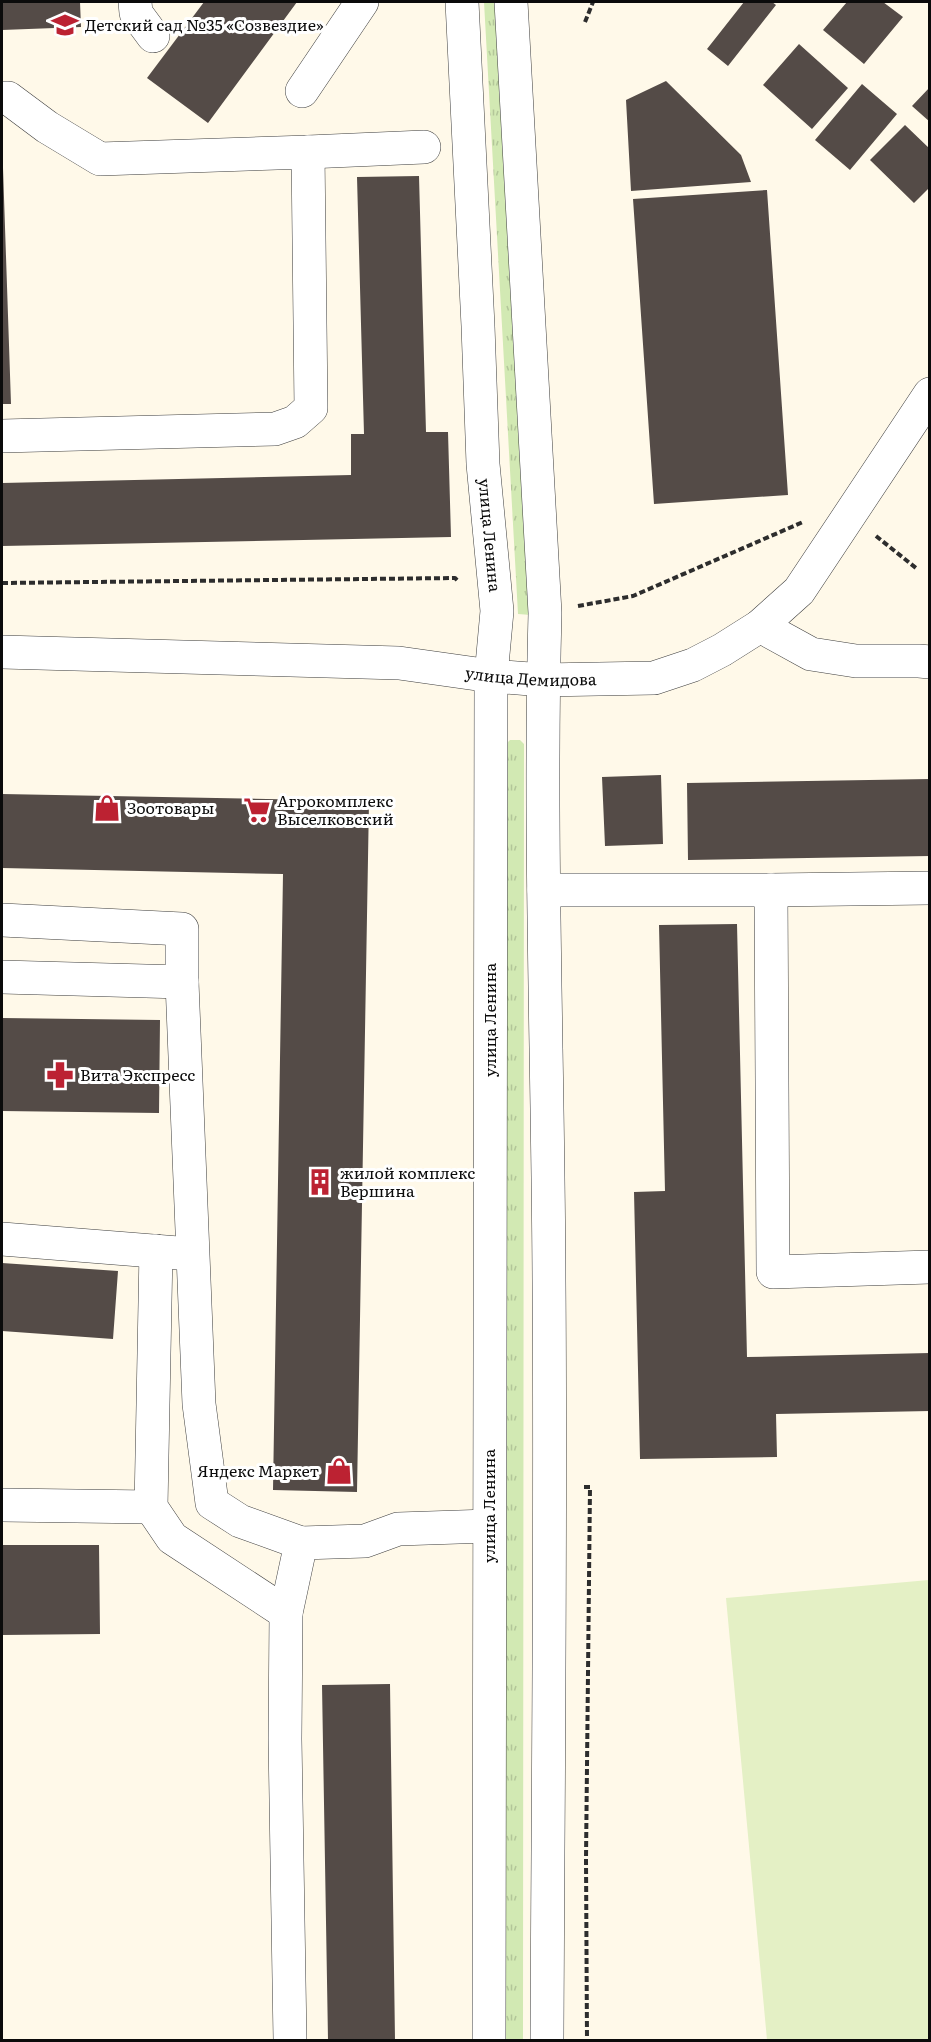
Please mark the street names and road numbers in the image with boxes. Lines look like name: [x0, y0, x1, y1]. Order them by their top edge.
street label: улица Ленина: [473, 477, 508, 593]
street label: улица Демидова: [464, 660, 597, 691]
street label: улица Ленина: [477, 963, 501, 1077]
street label: улица Ленина: [476, 1449, 500, 1563]

